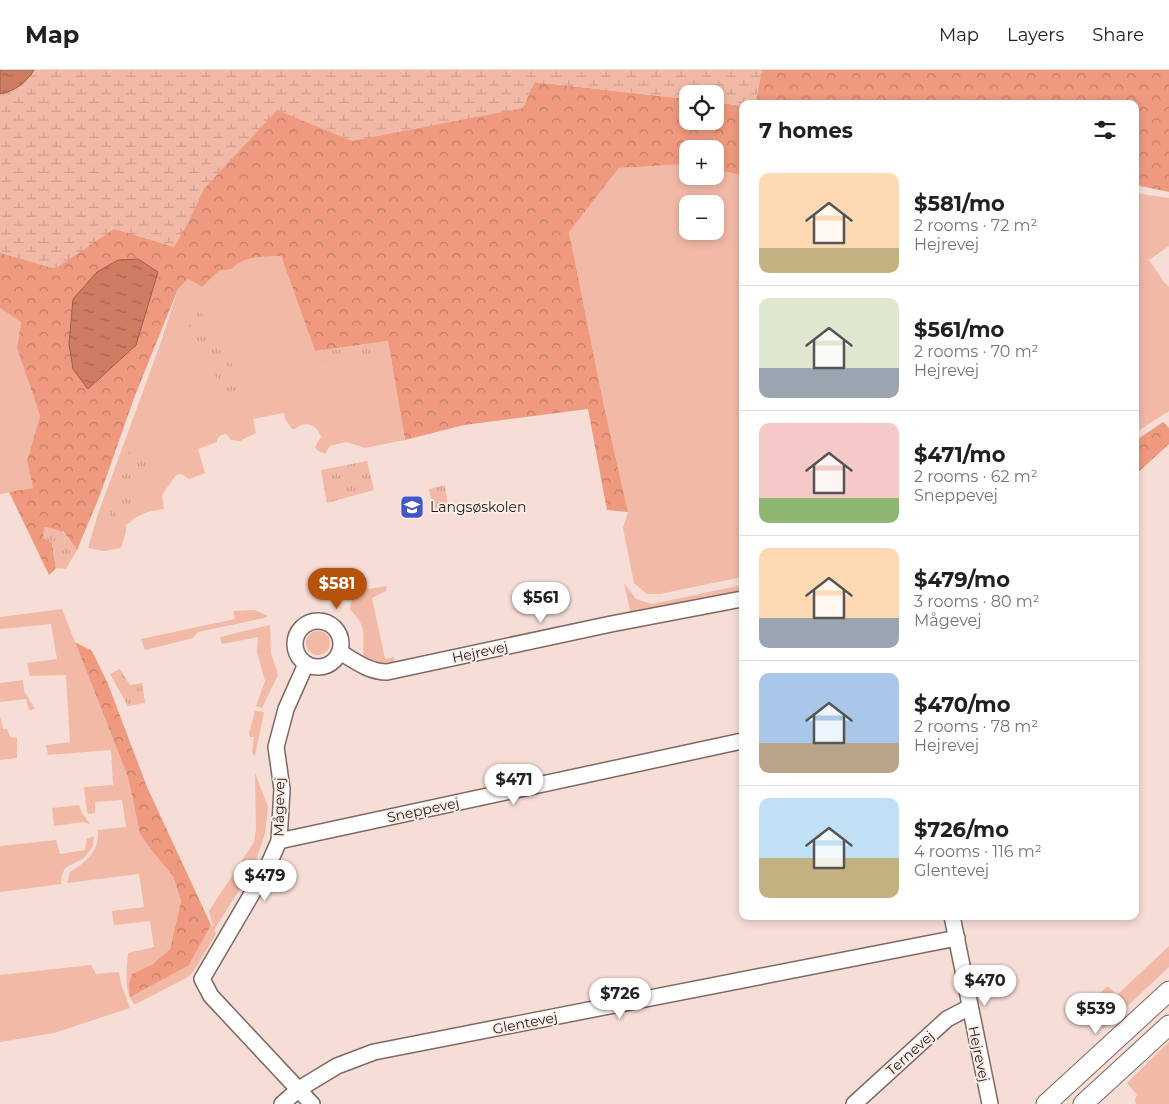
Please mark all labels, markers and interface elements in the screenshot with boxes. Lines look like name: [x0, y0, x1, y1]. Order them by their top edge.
text: Map: [25, 20, 79, 49]
text: Map: [939, 24, 979, 46]
text: Layers: [1007, 24, 1064, 46]
text: Share: [1092, 24, 1144, 46]
map controls: [679, 85, 724, 240]
button: locate: [679, 85, 724, 130]
icon: filters: [1091, 116, 1119, 144]
text: 7 homes: [759, 118, 853, 143]
button: +: [679, 140, 724, 185]
text: $581/mo: [914, 191, 1005, 216]
icon: home: [799, 193, 859, 253]
button: −: [679, 195, 724, 240]
text: 2 rooms · 72 m²: [914, 216, 1037, 235]
text: Hejrevej: [914, 235, 979, 254]
text: $561/mo: [914, 317, 1004, 342]
icon: home: [799, 318, 859, 378]
text: 2 rooms · 70 m²: [914, 342, 1039, 361]
text: Hejrevej: [914, 361, 979, 380]
text: $471/mo: [914, 442, 1005, 467]
icon: home: [799, 443, 859, 503]
text: 2 rooms · 62 m²: [914, 467, 1038, 486]
text: Sneppevej: [914, 486, 998, 505]
school or university icon: Langsøskolen: [399, 494, 425, 520]
place label: Langsøskolen: [430, 498, 527, 516]
text: $479/mo: [914, 567, 1010, 592]
pin: $581: [307, 568, 367, 610]
icon: home: [799, 568, 859, 628]
text: $581: [319, 574, 355, 593]
pin: $561: [511, 582, 571, 624]
text: $561: [523, 588, 559, 607]
text: 3 rooms · 80 m²: [914, 592, 1040, 611]
text: Mågevej: [914, 611, 982, 630]
street label: Hejrevej: [450, 637, 510, 667]
text: $470/mo: [914, 692, 1010, 717]
icon: home: [799, 693, 859, 753]
text: 2 rooms · 78 m²: [914, 717, 1038, 736]
text: Hejrevej: [914, 736, 979, 755]
pin: $471: [484, 764, 544, 806]
text: $471: [495, 770, 533, 789]
street label: Mågevej: [269, 777, 289, 837]
street label: Sneppevej: [385, 794, 461, 826]
text: $726/mo: [914, 817, 1009, 842]
icon: home: [799, 818, 859, 878]
text: 4 rooms · 116 m²: [914, 842, 1042, 861]
pin: $479: [235, 860, 295, 902]
text: Glentevej: [914, 861, 989, 880]
text: $479: [245, 866, 285, 885]
pin: $470: [955, 964, 1015, 1007]
text: $470: [964, 971, 1006, 990]
pin: $726: [590, 978, 650, 1020]
text: $726: [600, 984, 640, 1003]
pin: $539: [1066, 992, 1126, 1035]
text: $539: [1076, 999, 1116, 1018]
street label: Glentevej: [491, 1008, 559, 1038]
street label: Hejrevej: [964, 1024, 994, 1084]
street label: Ternevej: [882, 1027, 938, 1079]

